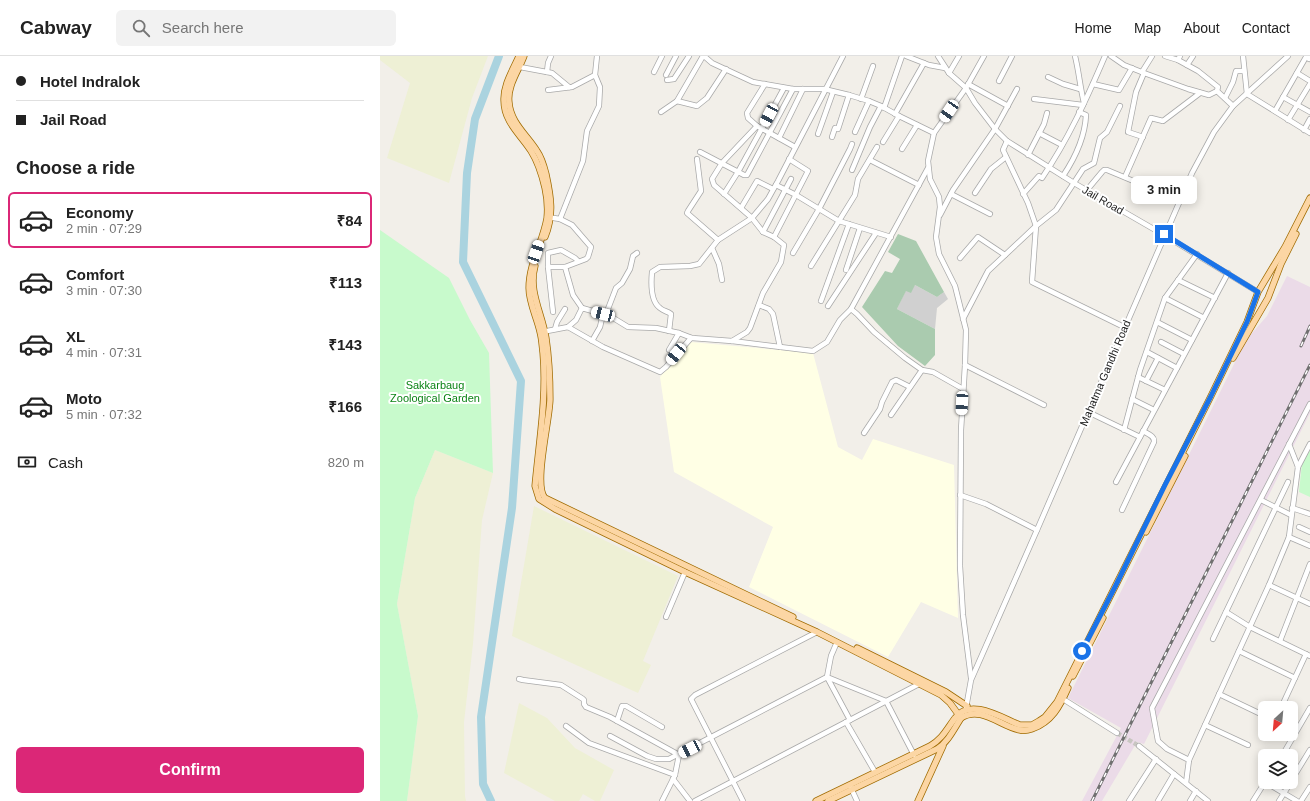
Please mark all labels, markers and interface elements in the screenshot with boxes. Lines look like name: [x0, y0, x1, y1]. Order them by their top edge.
search box: [116, 10, 396, 46]
text: Cabway: [20, 17, 92, 38]
icon: search: [130, 17, 152, 39]
text: Search here: [162, 19, 244, 36]
text: Home: [1075, 20, 1112, 36]
text: Map: [1134, 20, 1161, 36]
text: About: [1183, 20, 1220, 36]
text: Contact: [1242, 20, 1290, 36]
text: Hotel Indralok: [40, 73, 140, 90]
car: [937, 98, 961, 124]
car: [758, 102, 780, 128]
text: Jail Road: [40, 111, 107, 128]
text: Choose a ride: [16, 158, 135, 178]
callout: 3 min: [1131, 176, 1197, 204]
text: 3 min: [1147, 182, 1181, 197]
street label: Jail Road: [1080, 183, 1126, 217]
icon: car: [18, 202, 54, 238]
text: Economy: [66, 204, 134, 221]
text: ₹84: [337, 212, 362, 229]
text: 2 min · 07:29: [66, 221, 142, 236]
route end: [1155, 225, 1173, 243]
car: [526, 239, 546, 265]
icon: car: [18, 264, 54, 300]
text: Comfort: [66, 266, 124, 283]
text: ₹113: [329, 274, 362, 291]
text: 3 min · 07:30: [66, 283, 142, 298]
car: [590, 305, 616, 323]
street label: Mahatma Gandhi Road: [1077, 318, 1133, 428]
icon: car: [18, 326, 54, 362]
text: XL: [66, 328, 85, 345]
text: ₹143: [328, 336, 362, 353]
car: [664, 341, 688, 367]
text: 4 min · 07:31: [66, 345, 142, 360]
park label: Sakkarbaug Zoological Garden: [390, 379, 480, 404]
icon: car: [18, 388, 54, 424]
text: Moto: [66, 390, 102, 407]
car: [955, 391, 969, 415]
text: ₹166: [328, 398, 362, 415]
text: 5 min · 07:32: [66, 407, 142, 422]
icon: cash: [16, 451, 38, 473]
text: Cash: [48, 454, 83, 471]
text: 820 m: [328, 455, 364, 470]
route start: [1073, 642, 1091, 660]
north arrow: [1258, 701, 1298, 741]
map controls: [1258, 701, 1298, 789]
car: [677, 738, 703, 760]
button: Confirm: [16, 747, 364, 793]
button: layers: [1258, 749, 1298, 789]

